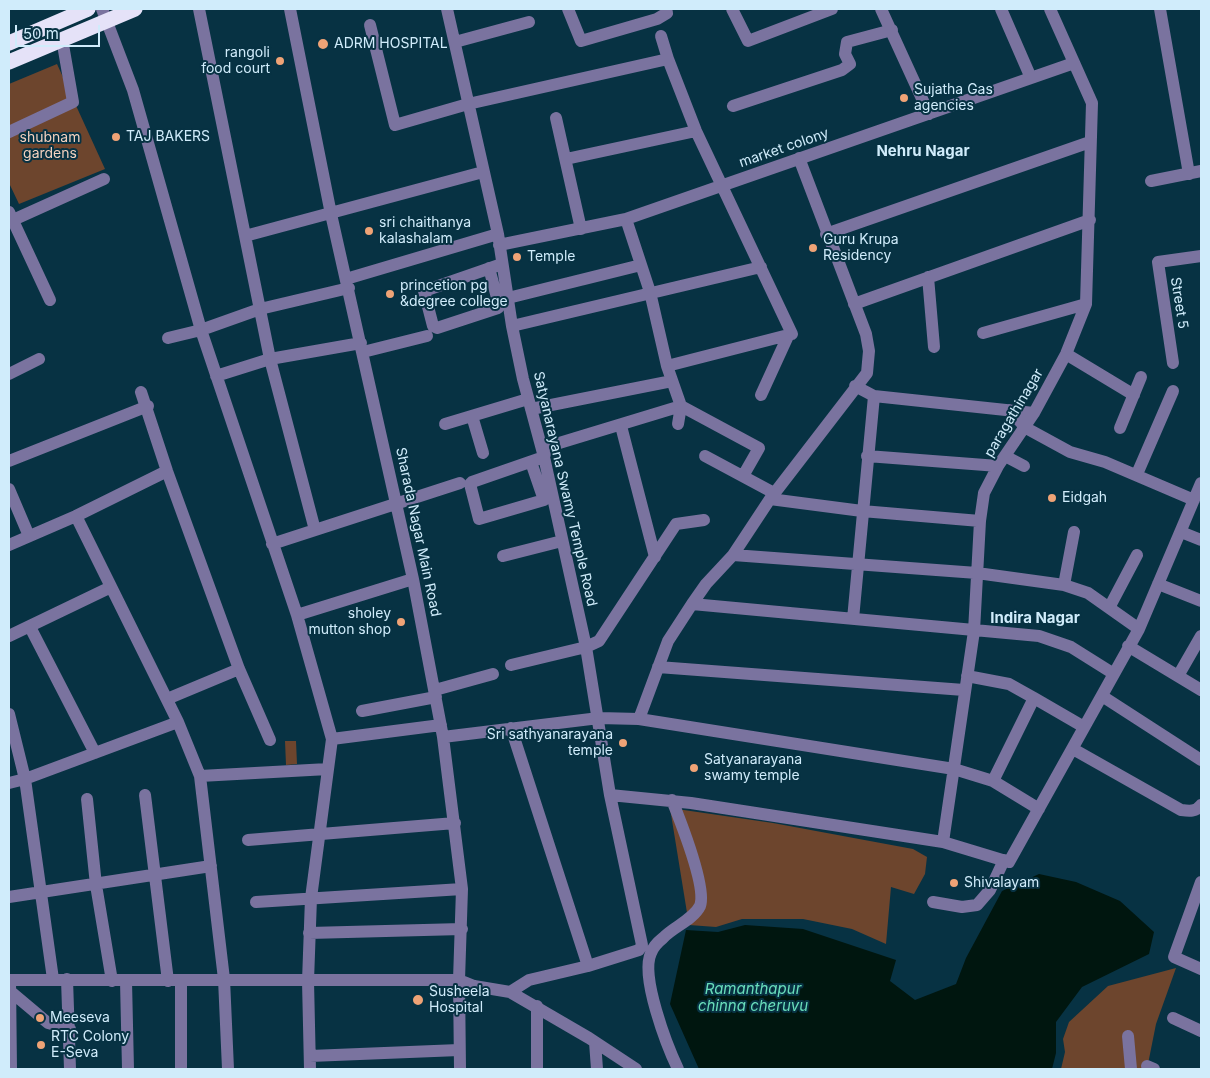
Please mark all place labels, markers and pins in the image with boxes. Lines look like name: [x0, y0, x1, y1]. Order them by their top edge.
place label: ADRM HOSPITAL: [334, 36, 448, 52]
marker: ADRM HOSPITAL: [316, 37, 330, 51]
place label: rangoli food court: [201, 45, 270, 78]
marker: rangoli food court: [274, 55, 286, 67]
place label: Sujatha Gas agencies: [914, 82, 993, 114]
marker: Sujatha Gas agencies: [898, 92, 910, 104]
place label: TAJ BAKERS: [126, 129, 210, 145]
marker: TAJ BAKERS: [110, 131, 122, 143]
place label: sri chaithanya kalashalam: [379, 215, 471, 248]
marker: sri chaithanya kalashalam: [363, 225, 375, 237]
place label: Guru Krupa Residency: [823, 232, 899, 264]
marker: Guru Krupa Residency: [807, 242, 819, 254]
place label: Temple: [527, 249, 575, 265]
marker: Temple: [511, 251, 523, 263]
place label: princetion pg &degree college: [400, 278, 508, 310]
marker: princetion pg &degree college: [384, 288, 396, 300]
place label: Eidgah: [1062, 490, 1107, 506]
marker: Eidgah: [1046, 492, 1058, 504]
place label: sholey mutton shop: [309, 606, 391, 638]
marker: sholey mutton shop: [395, 616, 407, 628]
place label: Sri sathyanarayana temple: [487, 727, 613, 760]
marker: Sri sathyanarayana temple: [617, 737, 629, 749]
place label: Satyanarayana swamy temple: [704, 752, 802, 784]
marker: Satyanarayana swamy temple: [688, 762, 700, 774]
place label: Shivalayam: [964, 875, 1039, 891]
marker: Shivalayam: [948, 877, 960, 889]
place label: Susheela Hospital: [429, 984, 490, 1016]
marker: Susheela Hospital: [411, 993, 425, 1007]
place label: Meeseva: [50, 1010, 110, 1026]
marker: Meeseva: [34, 1012, 46, 1024]
place label: RTC Colony E-Seva: [51, 1029, 129, 1062]
marker: RTC Colony E-Seva: [35, 1039, 47, 1051]

